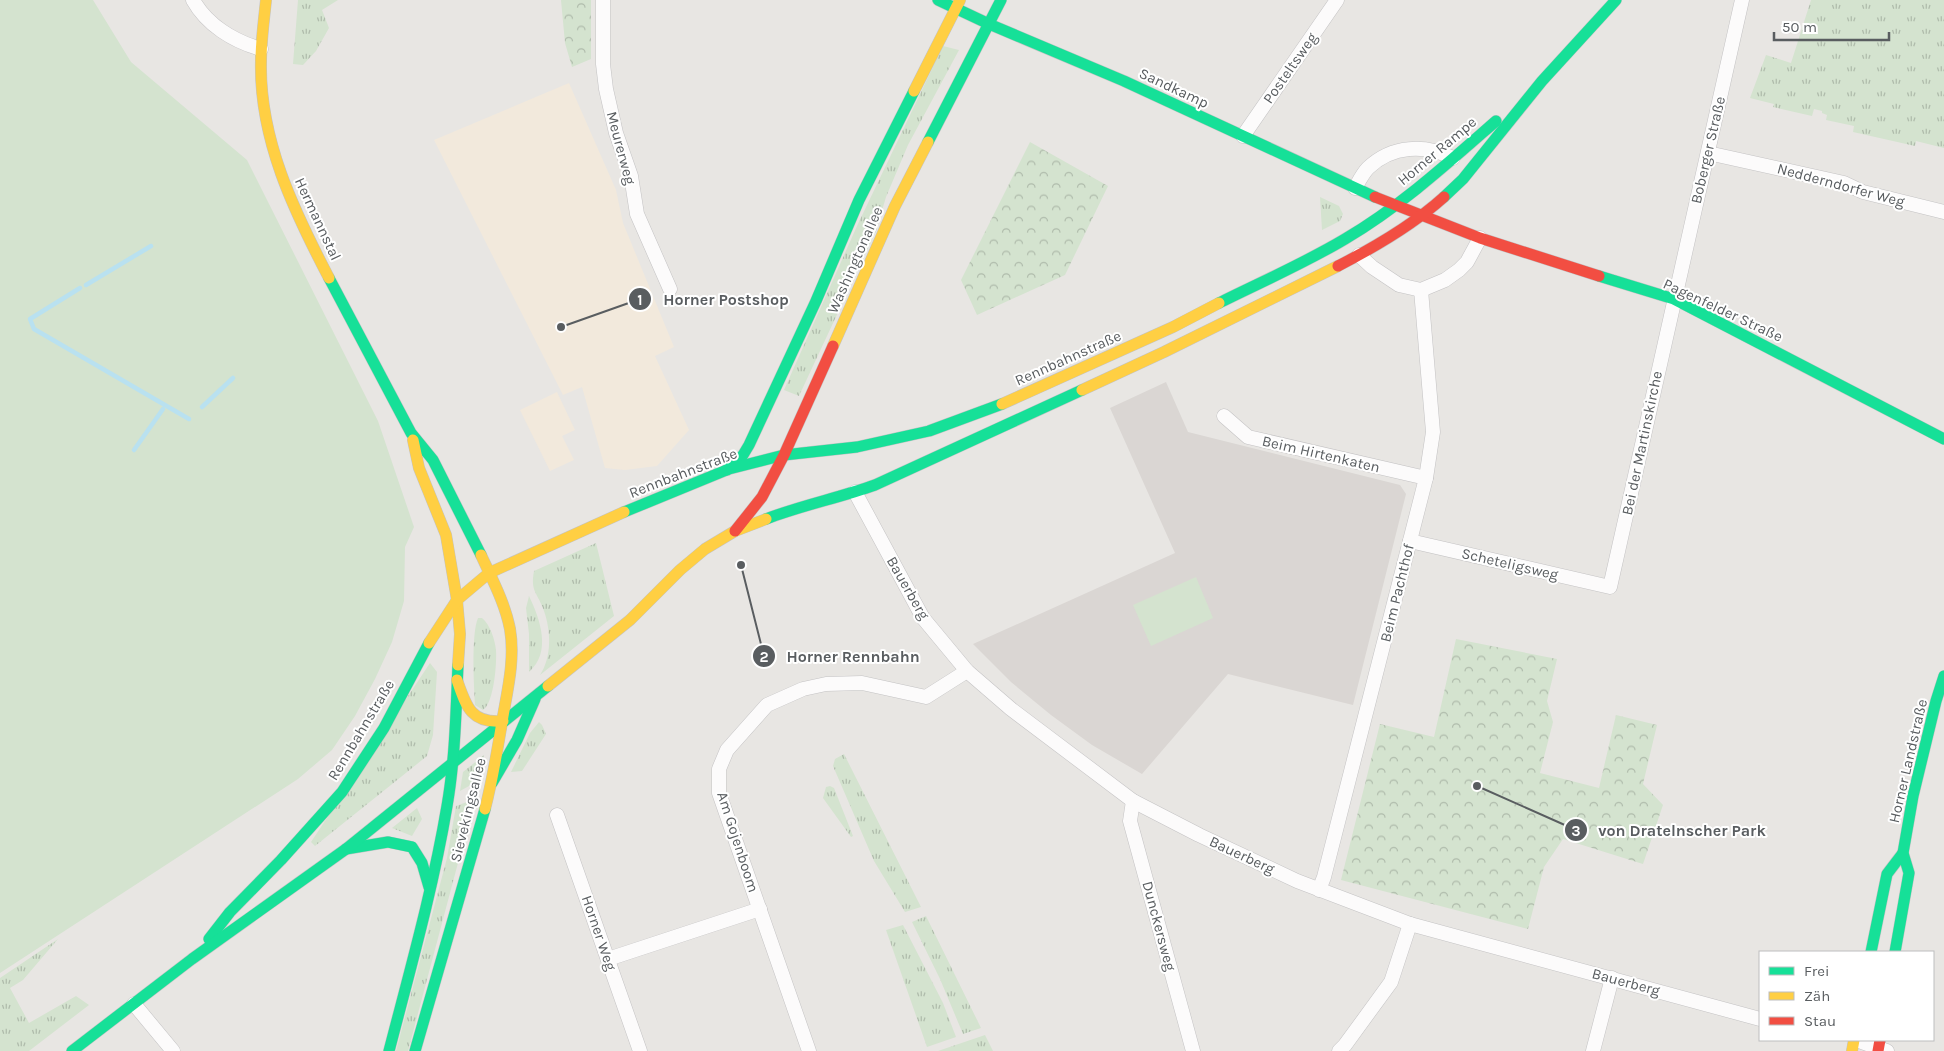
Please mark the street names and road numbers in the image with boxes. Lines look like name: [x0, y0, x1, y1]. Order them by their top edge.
street label: Posteltsweg: [1259, 29, 1321, 107]
street label: Sandkamp: [1136, 64, 1212, 112]
street label: Boberger Straße: [1687, 95, 1729, 205]
street label: Meurerweg: [603, 109, 640, 187]
street label: Horner Rampe: [1394, 113, 1480, 189]
street label: Nedderndorfer Weg: [1775, 159, 1907, 211]
street label: Hermannstal: [291, 175, 345, 263]
street label: Washingtonallee: [823, 204, 887, 316]
street label: Pagenfelder Straße: [1660, 274, 1786, 346]
street label: Rennbahnstraße: [1012, 327, 1124, 389]
street label: Bei der Martinskirche: [1618, 369, 1666, 517]
street label: Beim Hirtenkaten: [1260, 432, 1382, 476]
street label: Rennbahnstraße: [626, 444, 740, 502]
street label: Beim Pachthof: [1376, 541, 1418, 644]
street label: Scheteligsweg: [1460, 544, 1561, 584]
street label: Bauerberg: [883, 553, 934, 623]
street label: Rennbahnstraße: [324, 676, 398, 784]
street label: Horner Landstraße: [1885, 697, 1931, 825]
street label: Sievekingsallee: [446, 756, 490, 864]
street label: Am Gojenboom: [713, 789, 763, 895]
street label: Bauerberg: [1206, 832, 1278, 878]
street label: Dunckersweg: [1138, 879, 1180, 973]
street label: Horner Weg: [578, 893, 620, 974]
street label: Bauerberg: [1590, 964, 1663, 1000]

